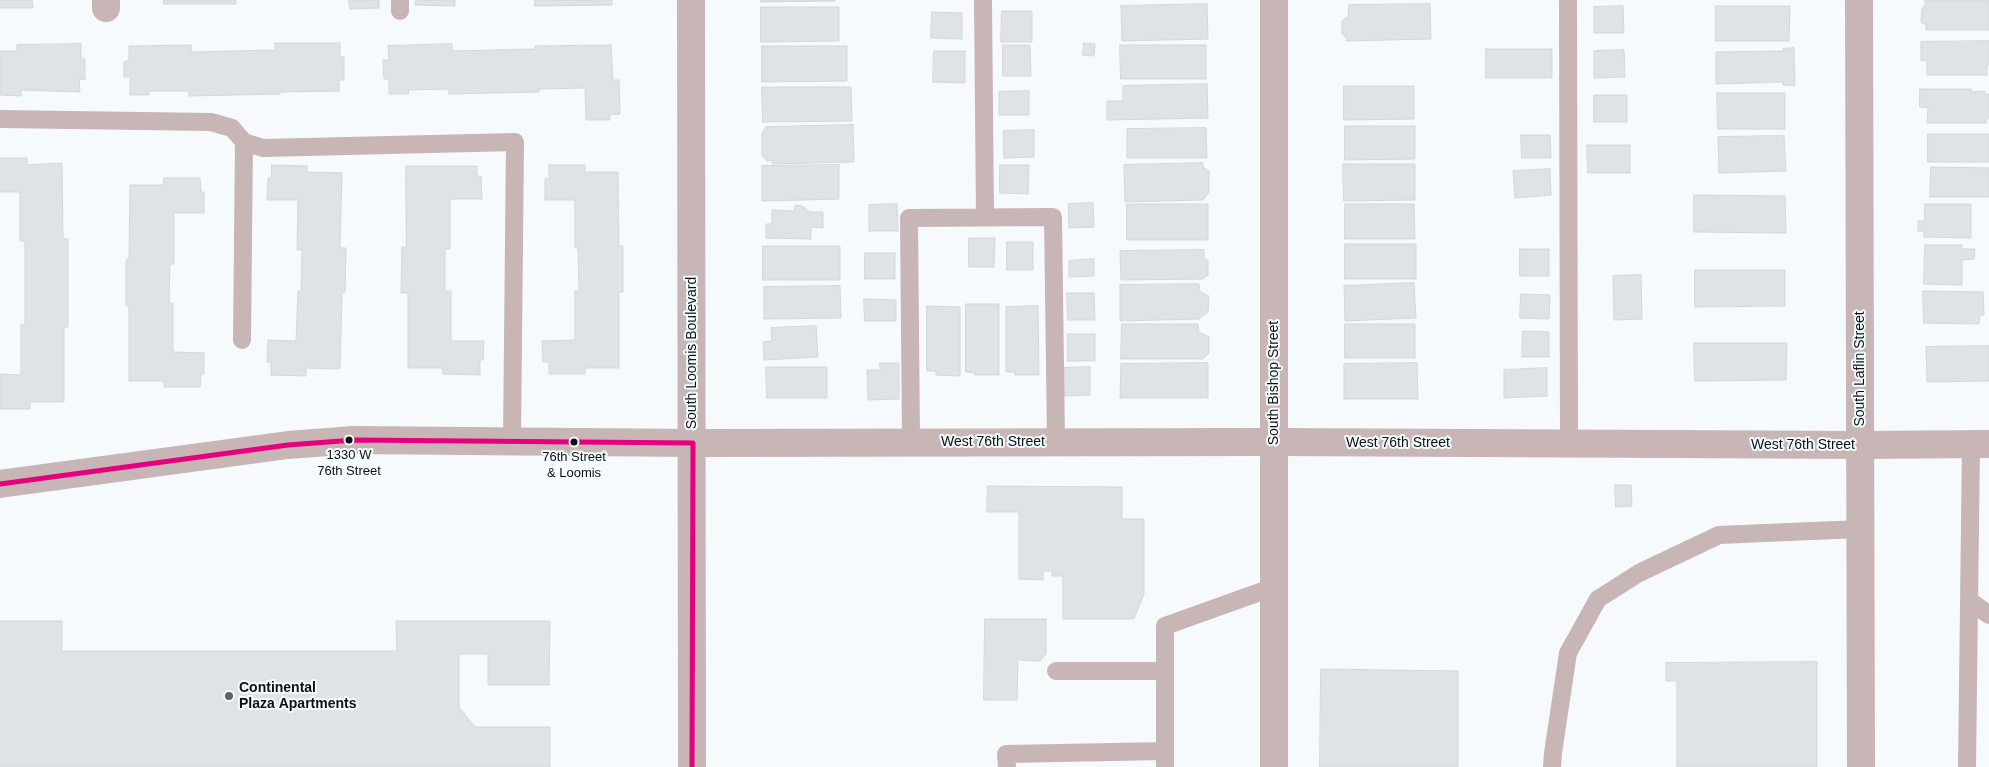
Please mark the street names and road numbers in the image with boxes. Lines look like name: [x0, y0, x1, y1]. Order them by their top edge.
street label: South Loomis Boulevard: [684, 277, 700, 429]
street label: South Laflin Street: [1852, 311, 1868, 427]
street label: South Bishop Street: [1266, 321, 1282, 445]
street label: West 76th Street: [941, 434, 1045, 450]
street label: West 76th Street: [1346, 435, 1450, 451]
street label: West 76th Street: [1751, 437, 1855, 453]

